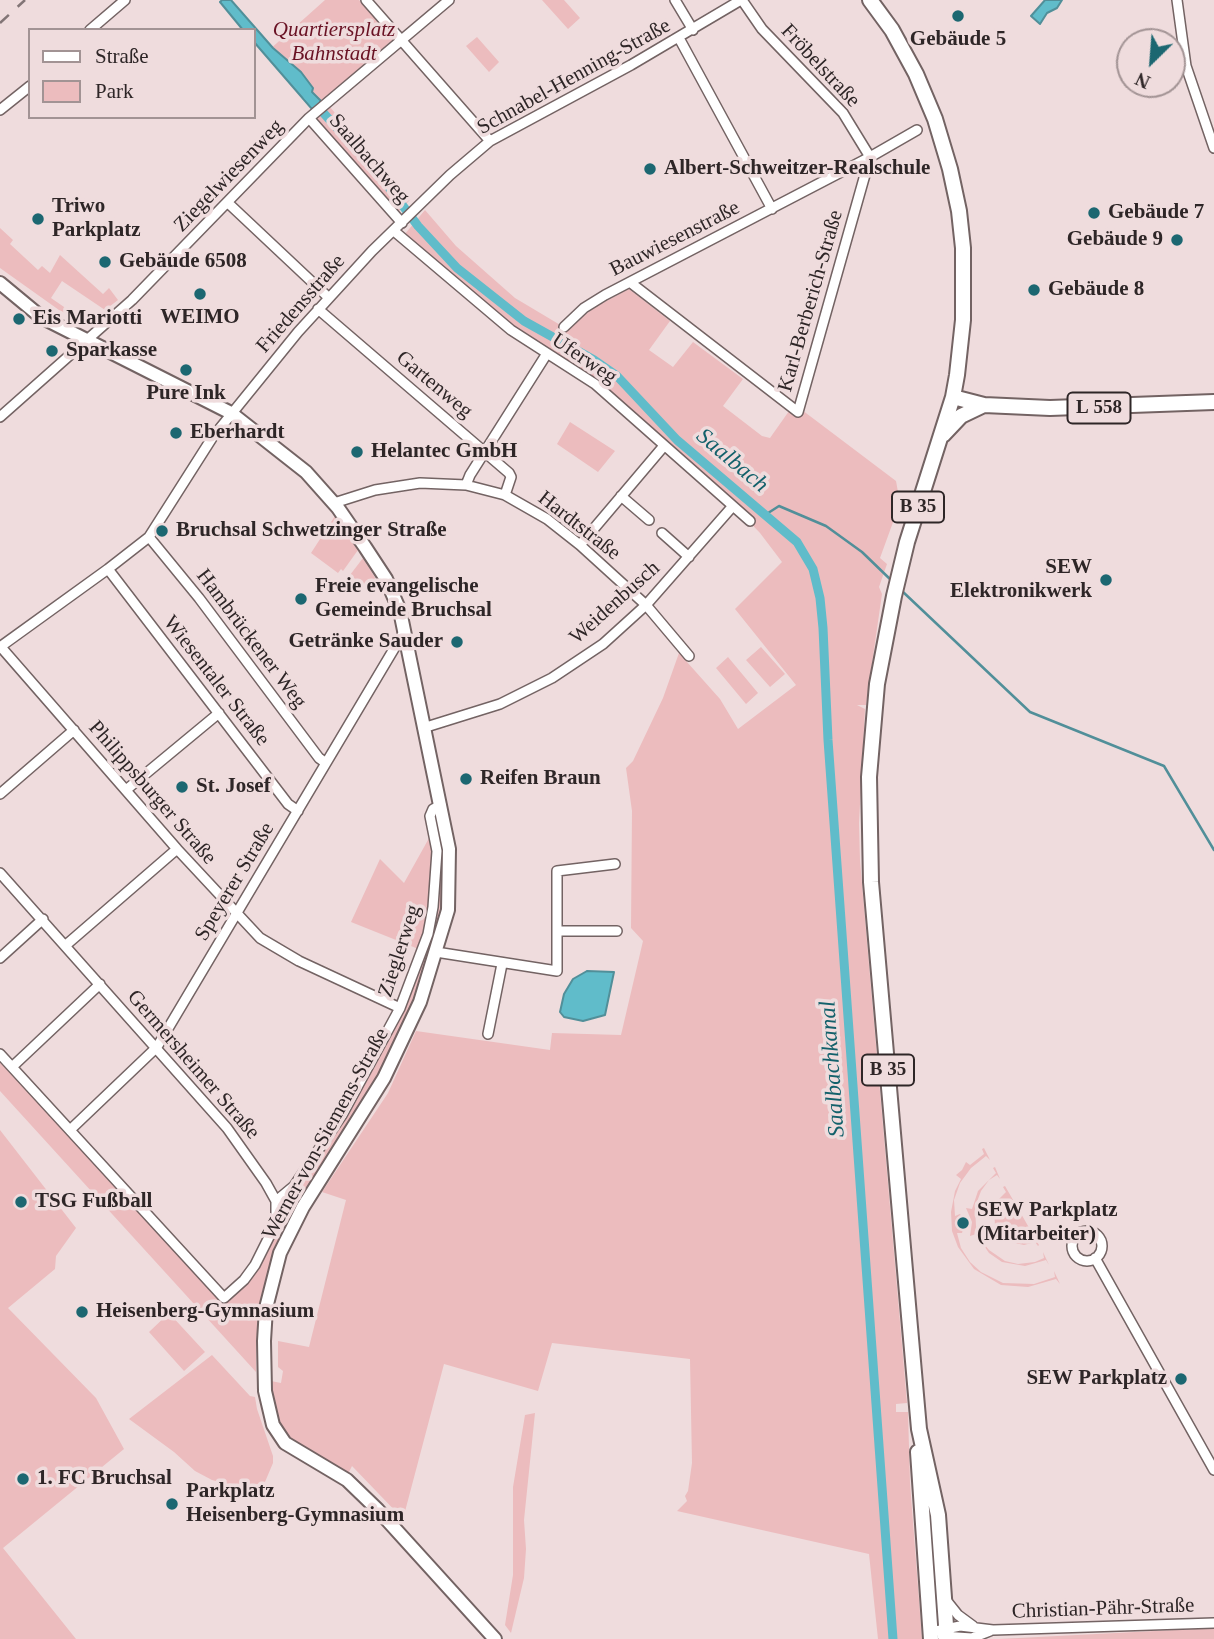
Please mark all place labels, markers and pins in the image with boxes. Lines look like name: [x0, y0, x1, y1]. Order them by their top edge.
marker: Gebäude 5: [950, 8, 966, 24]
place label: Gebäude 5: [910, 27, 1006, 53]
place label: Albert-Schweitzer-Realschule: [664, 156, 930, 182]
marker: Albert-Schweitzer-Realschule: [642, 161, 658, 177]
place label: Triwo Parkplatz: [52, 194, 141, 244]
place label: Gebäude 7: [1108, 200, 1204, 226]
marker: Gebäude 7: [1086, 205, 1102, 221]
marker: Triwo Parkplatz: [30, 211, 46, 227]
place label: Gebäude 9: [1067, 227, 1163, 253]
marker: Gebäude 9: [1169, 232, 1185, 248]
place label: Gebäude 6508: [119, 249, 247, 275]
marker: Gebäude 6508: [97, 254, 113, 270]
place label: Gebäude 8: [1048, 277, 1144, 303]
marker: Gebäude 8: [1026, 282, 1042, 298]
marker: WEIMO: [192, 286, 208, 302]
place label: WEIMO: [160, 305, 240, 331]
place label: Eis Mariotti: [33, 306, 142, 332]
marker: Eis Mariotti: [11, 311, 27, 327]
place label: Sparkasse: [66, 338, 157, 364]
marker: Sparkasse: [44, 343, 60, 359]
marker: Pure Ink: [178, 362, 194, 378]
place label: Pure Ink: [146, 381, 226, 407]
place label: Eberhardt: [190, 420, 284, 446]
marker: Eberhardt: [168, 425, 184, 441]
place label: Helantec GmbH: [371, 439, 517, 465]
marker: Helantec GmbH: [349, 444, 365, 460]
place label: Bruchsal Schwetzinger Straße: [176, 518, 447, 544]
marker: Bruchsal Schwetzinger Straße: [154, 523, 170, 539]
place label: SEW Elektronikwerk: [950, 555, 1092, 605]
marker: SEW Elektronikwerk: [1098, 572, 1114, 588]
place label: Freie evangelische Gemeinde Bruchsal: [315, 574, 492, 624]
marker: Freie evangelische Gemeinde Bruchsal: [293, 591, 309, 607]
place label: Getränke Sauder: [288, 629, 443, 655]
marker: Getränke Sauder: [449, 634, 465, 650]
place label: Reifen Braun: [480, 766, 601, 792]
marker: Reifen Braun: [458, 771, 474, 787]
place label: St. Josef: [196, 774, 271, 800]
marker: St. Josef: [174, 779, 190, 795]
place label: TSG Fußball: [35, 1189, 152, 1215]
marker: TSG Fußball: [13, 1194, 29, 1210]
place label: SEW Parkplatz (Mitarbeiter): [977, 1198, 1118, 1248]
marker: SEW Parkplatz (Mitarbeiter): [955, 1215, 971, 1231]
place label: Heisenberg-Gymnasium: [96, 1299, 314, 1325]
marker: Heisenberg-Gymnasium: [74, 1304, 90, 1320]
place label: SEW Parkplatz: [1026, 1366, 1167, 1392]
marker: SEW Parkplatz: [1173, 1371, 1189, 1387]
place label: 1. FC Bruchsal: [37, 1466, 172, 1492]
marker: 1. FC Bruchsal: [15, 1471, 31, 1487]
place label: Parkplatz Heisenberg-Gymnasium: [186, 1479, 404, 1529]
marker: Parkplatz Heisenberg-Gymnasium: [164, 1496, 180, 1512]

